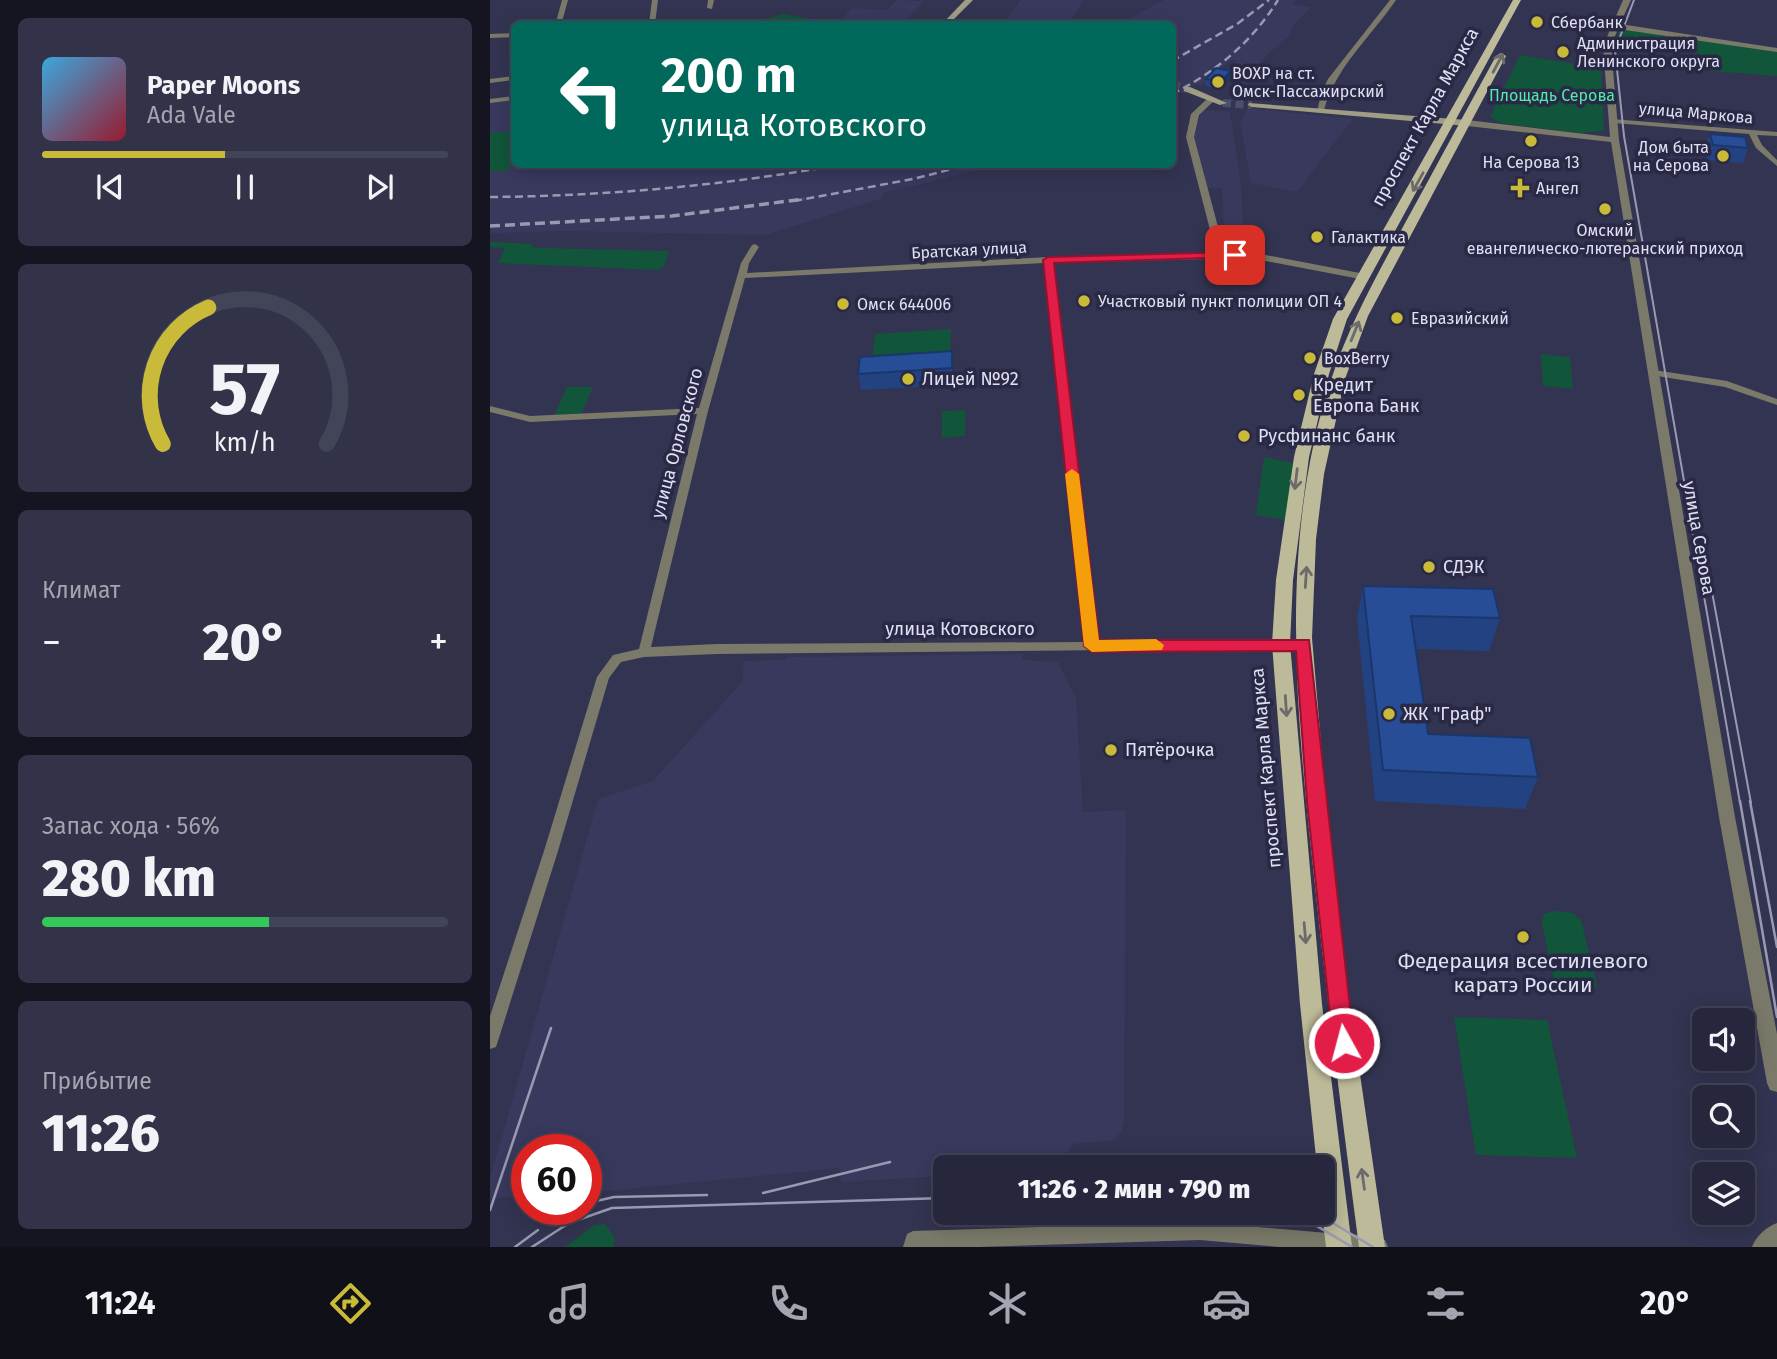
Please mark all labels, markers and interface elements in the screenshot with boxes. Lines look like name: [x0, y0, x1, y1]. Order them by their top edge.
place label: Сбербанк: [1551, 13, 1623, 32]
marker: Сбербанк: [1529, 14, 1545, 30]
street label: проспект Карла Маркса: [1367, 24, 1483, 210]
place label: Администрация Ленинского округа: [1577, 34, 1720, 71]
marker: Администрация Ленинского округа: [1555, 44, 1571, 60]
text: 200 m: [661, 46, 797, 105]
icon: left: [546, 49, 637, 140]
one-way arrow: [1491, 53, 1505, 74]
place label: ВОХР на ст. Омск-Пассажирский: [1232, 64, 1384, 101]
text: Paper Moons: [147, 70, 300, 101]
marker: ВОХР на ст. Омск-Пассажирский: [1210, 74, 1226, 90]
park label: Площадь Серова: [1489, 86, 1615, 105]
street label: улица Маркова: [1638, 99, 1754, 127]
text: Ada Vale: [147, 101, 236, 129]
text: улица Котовского: [661, 106, 927, 144]
marker: На Серова 13: [1523, 133, 1539, 149]
place label: Дом быта на Серова: [1633, 138, 1709, 175]
marker: Дом быта на Серова: [1715, 148, 1731, 164]
place label: На Серова 13: [1483, 153, 1579, 172]
icon: previous: [91, 168, 129, 206]
icon: pause: [226, 168, 264, 206]
icon: next: [361, 168, 399, 206]
one-way arrow: [1411, 171, 1424, 192]
marker: Ангел: [1510, 178, 1530, 198]
place label: Ангел: [1536, 179, 1579, 198]
marker: Омский евангелическо-лютеранский приход: [1597, 201, 1613, 217]
place label: Омский евангелическо-лютеранский приход: [1467, 221, 1743, 258]
pin: [1205, 225, 1265, 285]
place label: Галактика: [1331, 228, 1406, 247]
marker: Галактика: [1309, 229, 1325, 245]
icon: arrive: [1216, 236, 1254, 274]
street label: Братская улица: [911, 237, 1027, 263]
place label: Участковый пункт полиции ОП 4: [1098, 292, 1343, 311]
marker: Участковый пункт полиции ОП 4: [1076, 293, 1092, 309]
place label: Омск 644006: [857, 295, 951, 314]
marker: Омск 644006: [835, 296, 851, 312]
place label: Евразийский: [1411, 309, 1509, 328]
marker: Евразийский: [1389, 310, 1405, 326]
one-way arrow: [1349, 320, 1362, 342]
text: 57: [209, 346, 281, 433]
place label: BoxBerry: [1324, 349, 1389, 368]
marker: BoxBerry: [1302, 350, 1318, 366]
street label: улица Орловского: [646, 365, 708, 521]
place label: Лицей №92: [922, 368, 1019, 390]
marker: Лицей №92: [900, 371, 916, 387]
place label: Кредит Европа Банк: [1313, 374, 1420, 417]
marker: Кредит Европа Банк: [1291, 387, 1307, 403]
place label: Русфинанс банк: [1258, 425, 1396, 447]
text: km/h: [214, 427, 276, 457]
marker: Русфинанс банк: [1236, 428, 1252, 444]
one-way arrow: [1290, 468, 1303, 490]
street label: улица Серова: [1678, 479, 1720, 597]
place label: СДЭК: [1443, 556, 1485, 578]
marker: СДЭК: [1421, 559, 1437, 575]
one-way arrow: [1300, 566, 1313, 588]
text: Климат: [42, 576, 120, 604]
text: 20°: [202, 611, 288, 674]
street label: улица Котовского: [885, 618, 1035, 640]
text: −: [42, 619, 61, 665]
text: +: [429, 619, 448, 665]
street label: проспект Карла Маркса: [1246, 667, 1286, 869]
one-way arrow: [1279, 694, 1292, 717]
place label: ЖК "Граф": [1403, 703, 1491, 725]
marker: ЖК "Граф": [1381, 706, 1397, 722]
place label: Пятёрочка: [1125, 739, 1215, 761]
marker: Пятёрочка: [1103, 742, 1119, 758]
text: Запас хода · 56%: [42, 812, 220, 840]
text: 280 km: [42, 847, 216, 910]
one-way arrow: [1298, 921, 1311, 943]
marker: Федерация всестилевого каратэ России: [1515, 929, 1531, 945]
place label: Федерация всестилевого каратэ России: [1398, 948, 1648, 998]
position arrow: [1307, 1006, 1381, 1080]
map controls: [1692, 1008, 1755, 1225]
button: sound: [1692, 1008, 1755, 1071]
text: Прибытие: [42, 1067, 152, 1095]
button: search: [1692, 1085, 1755, 1148]
text: 11:26: [42, 1102, 160, 1165]
speed limit sign: 60: [511, 1134, 602, 1225]
button: layers: [1692, 1162, 1755, 1225]
one-way arrow: [1356, 1168, 1369, 1191]
text: 11:26 · 2 мин · 790 m: [1018, 1174, 1250, 1205]
icon: directions: [326, 1279, 375, 1328]
icon: music: [545, 1279, 594, 1328]
icon: phone: [764, 1279, 813, 1328]
icon: climate: [983, 1279, 1032, 1328]
icon: car: [1202, 1279, 1251, 1328]
icon: filters: [1421, 1279, 1470, 1328]
text: 11:24: [85, 1284, 156, 1322]
text: 20°: [1640, 1284, 1692, 1322]

